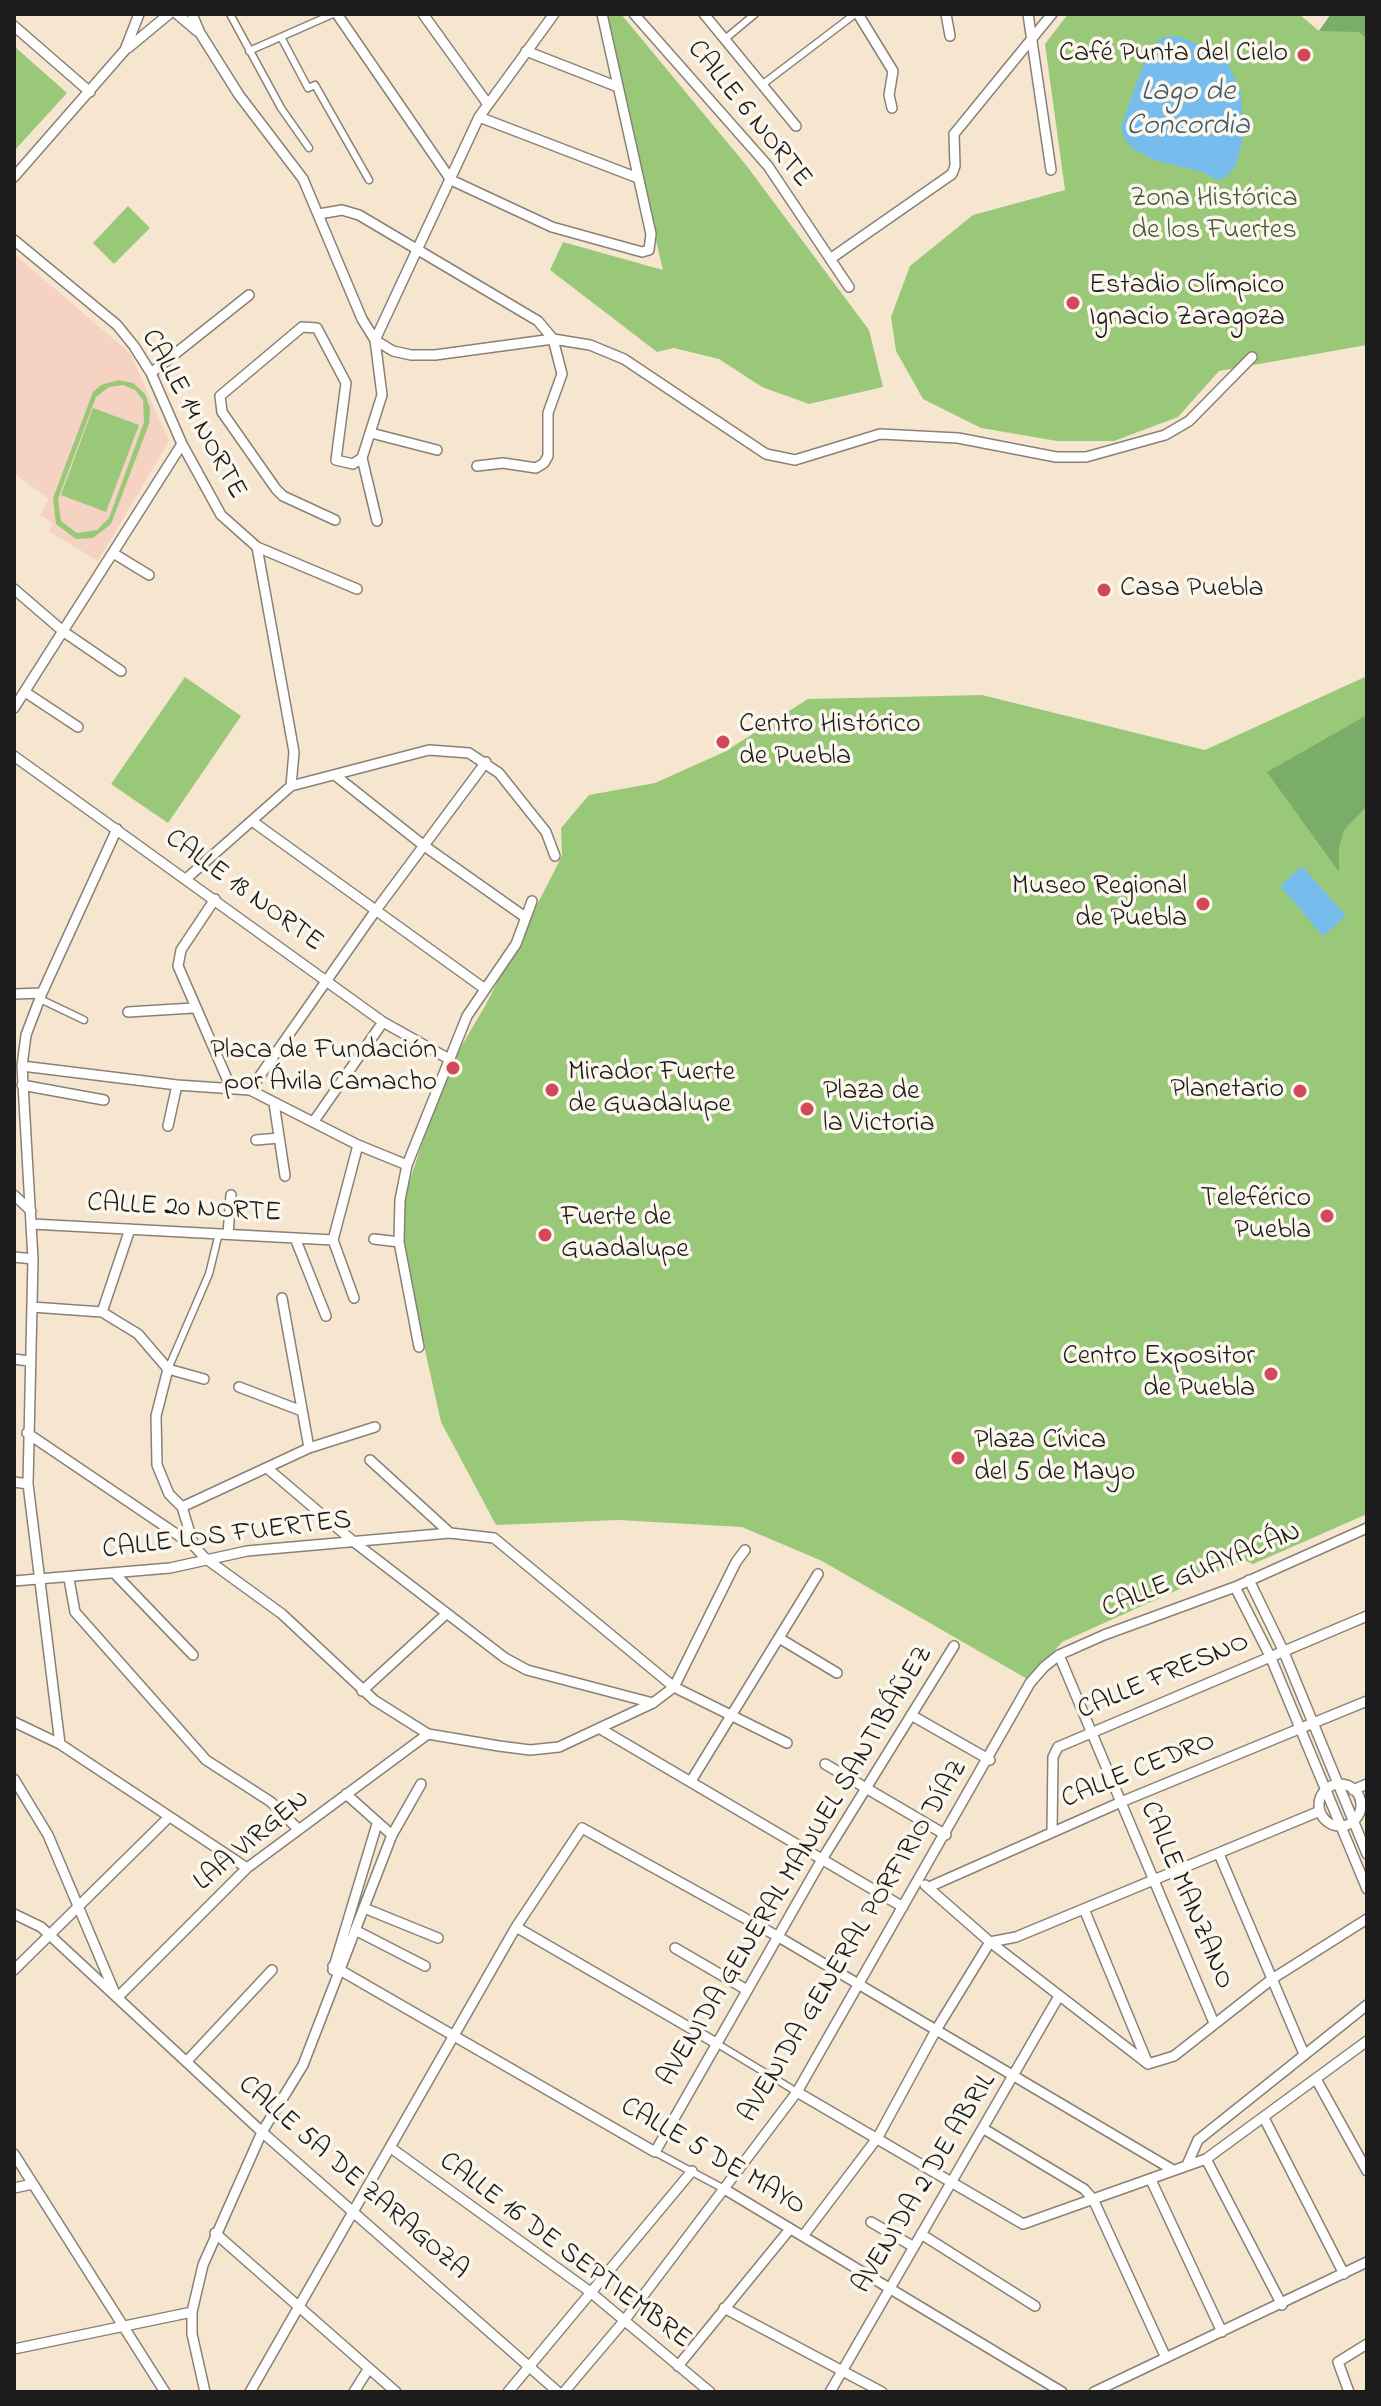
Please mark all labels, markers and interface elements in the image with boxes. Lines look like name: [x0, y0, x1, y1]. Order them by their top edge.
street label: CALLE 6 NORTE: [678, 34, 818, 196]
place label: Café Punta del Cielo: [1059, 38, 1288, 72]
marker: Café Punta del Cielo: [1295, 46, 1313, 64]
water label: Lago de Concordia: [1126, 76, 1250, 146]
park label: Zona Histórica de los Fuertes: [1130, 183, 1298, 249]
place label: Estadio Olímpico Ignacio Zaragoza: [1089, 270, 1285, 336]
marker: Estadio Olímpico Ignacio Zaragoza: [1064, 294, 1082, 312]
street label: CALLE 14 NORTE: [132, 324, 252, 506]
place label: Casa Puebla: [1120, 573, 1264, 607]
marker: Casa Puebla: [1095, 581, 1113, 599]
place label: Centro Histórico de Puebla: [739, 709, 921, 775]
marker: Centro Histórico de Puebla: [714, 733, 732, 751]
street label: CALLE 18 NORTE: [157, 823, 329, 961]
place label: Museo Regional de Puebla: [1012, 871, 1187, 937]
marker: Museo Regional de Puebla: [1194, 895, 1212, 913]
place label: Placa de Fundación por Ávila Camacho: [210, 1035, 437, 1101]
place label: Mirador Fuerte de Guadalupe: [568, 1057, 735, 1123]
marker: Placa de Fundación por Ávila Camacho: [444, 1059, 462, 1077]
place label: Planetario: [1170, 1074, 1284, 1108]
place label: Plaza de la Victoria: [823, 1076, 935, 1142]
marker: Mirador Fuerte de Guadalupe: [543, 1081, 561, 1099]
marker: Planetario: [1291, 1082, 1309, 1100]
marker: Plaza de la Victoria: [798, 1100, 816, 1118]
place label: Teleférico Puebla: [1201, 1183, 1311, 1249]
street label: CALLE 20 NORTE: [86, 1188, 282, 1232]
place label: Fuerte de Guadalupe: [561, 1202, 689, 1268]
marker: Teleférico Puebla: [1318, 1207, 1336, 1225]
marker: Fuerte de Guadalupe: [536, 1226, 554, 1244]
place label: Centro Expositor de Puebla: [1062, 1341, 1255, 1407]
marker: Centro Expositor de Puebla: [1262, 1365, 1280, 1383]
place label: Plaza Cívica del 5 de Mayo: [974, 1425, 1135, 1491]
marker: Plaza Cívica del 5 de Mayo: [949, 1449, 967, 1467]
street label: CALLE LOS FUERTES: [101, 1505, 353, 1569]
street label: CALLE GUAYACÁN: [1098, 1517, 1306, 1627]
street label: CALLE FRESNO: [1073, 1627, 1255, 1729]
street label: AVENIDA GENERAL MANUEL SANTIBÁÑEZ: [652, 1641, 942, 2093]
street label: CALLE CEDRO: [1057, 1726, 1221, 1818]
street label: AVENIDA GENERAL PORFIRIO DÍAZ: [733, 1754, 977, 2130]
street label: LAA VIRGEN: [188, 1784, 318, 1900]
street label: CALLE MANZANO: [1130, 1797, 1240, 1995]
street label: AVENIDA 2 DE ABRIL: [847, 2068, 1005, 2300]
street label: CALLE 5A DE ZARAGOZA: [230, 2070, 474, 2288]
street label: CALLE 5 DE MAYO: [613, 2091, 811, 2225]
street label: CALLE 16 DE SEPTIEMBRE: [431, 2146, 697, 2358]

